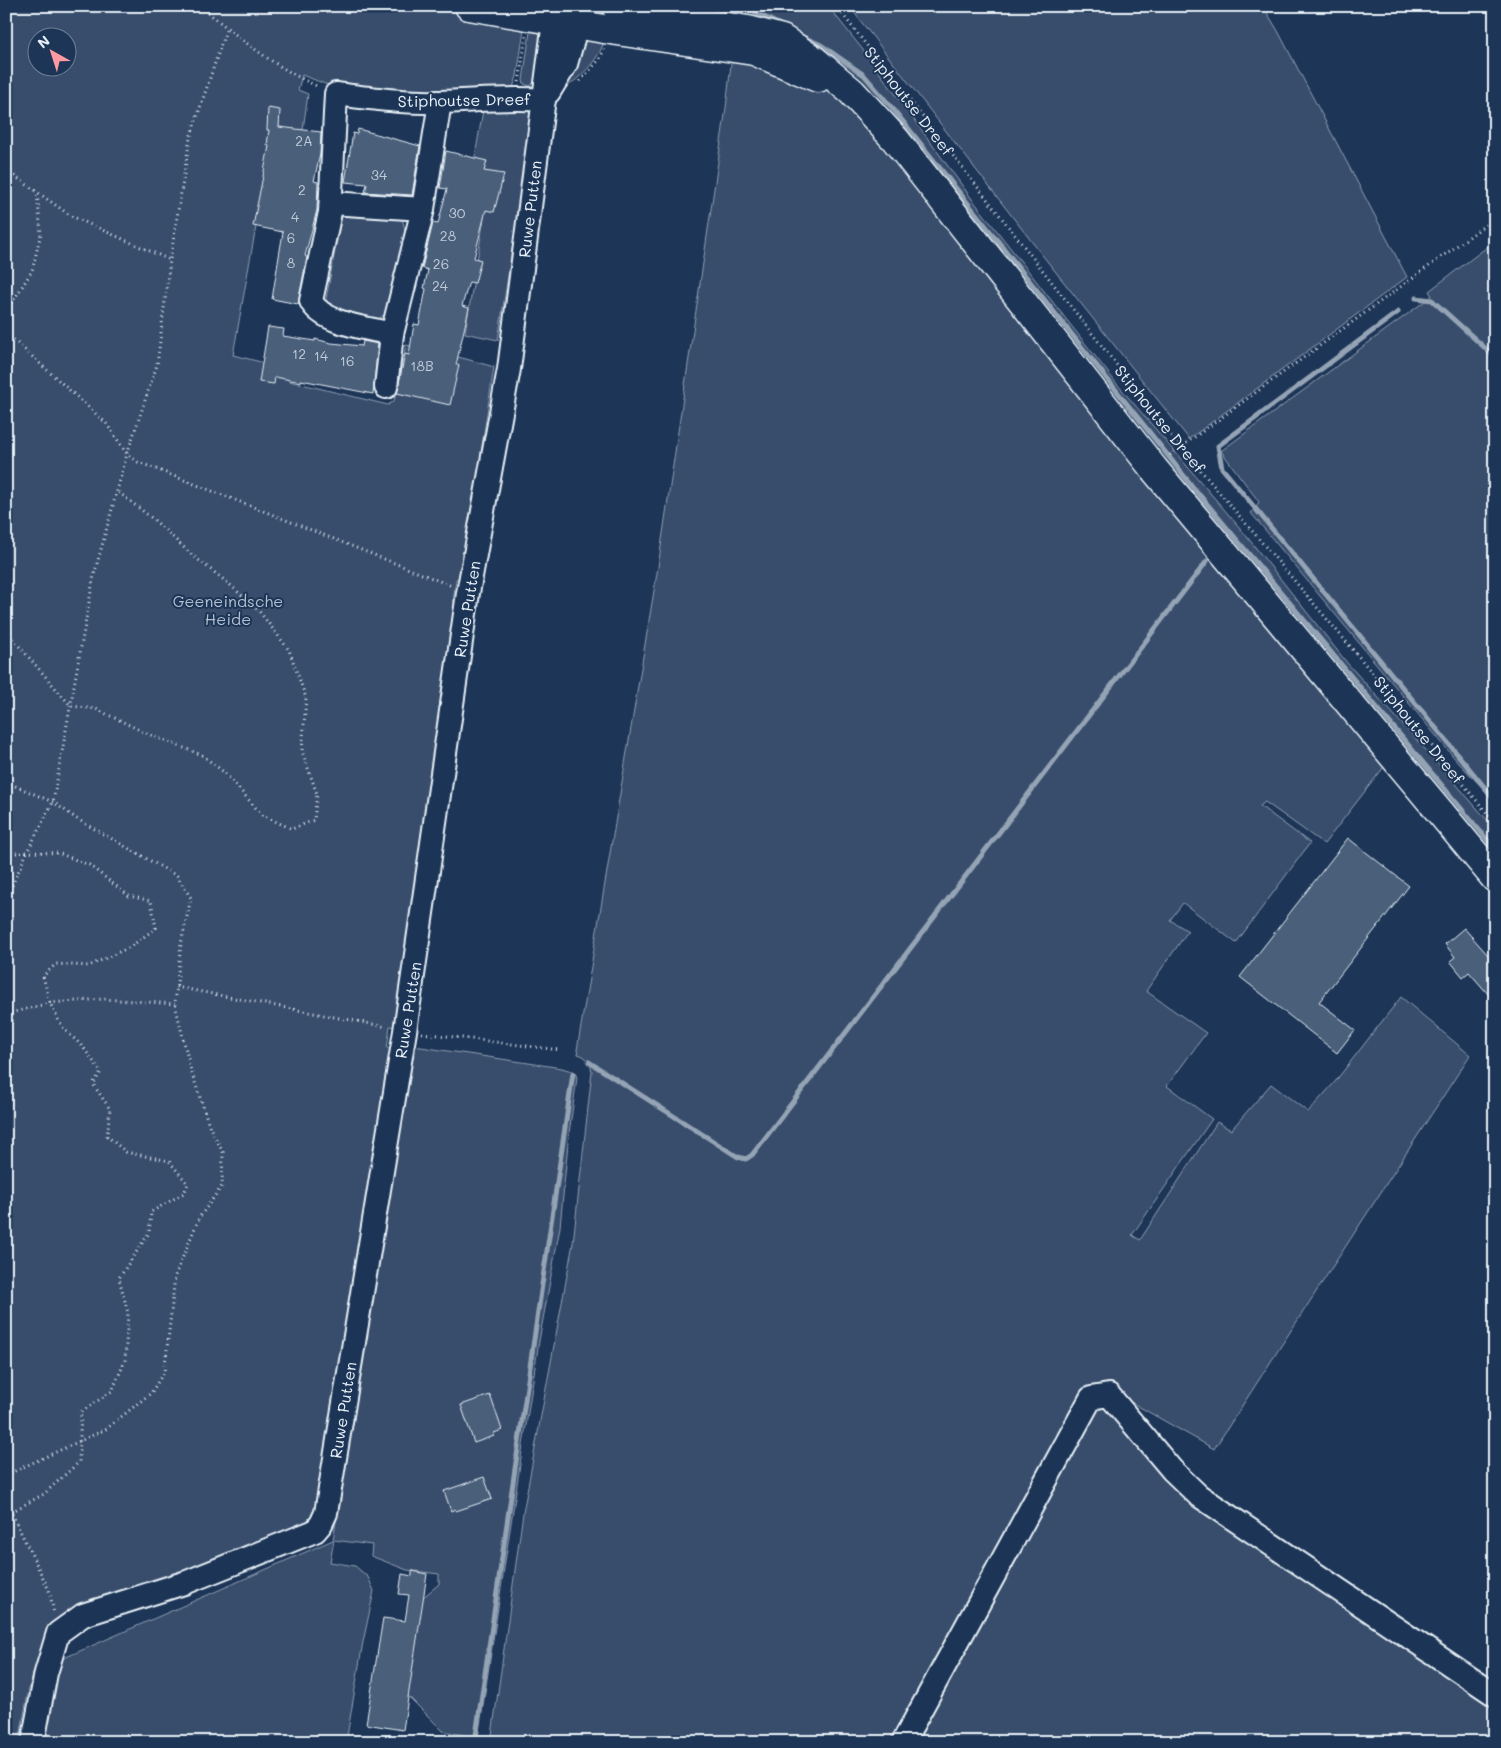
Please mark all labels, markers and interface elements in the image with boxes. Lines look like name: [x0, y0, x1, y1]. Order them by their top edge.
north arrow: [28, 28, 78, 78]
text: N: [33, 31, 54, 52]
street label: Stiphoutse Dreef: [860, 42, 959, 160]
street label: Stiphoutse Dreef: [397, 88, 531, 111]
house number: 2A: [295, 131, 313, 150]
street label: Ruwe Putten: [513, 159, 546, 259]
house number: 34: [371, 165, 388, 184]
house number: 2: [298, 180, 306, 199]
house number: 30: [449, 203, 466, 222]
house number: 4: [291, 207, 300, 226]
house number: 28: [440, 226, 456, 245]
house number: 6: [287, 228, 295, 247]
house number: 8: [287, 253, 295, 272]
house number: 26: [433, 254, 449, 273]
house number: 24: [432, 276, 449, 295]
house number: 12: [292, 344, 306, 363]
house number: 14: [314, 346, 329, 365]
house number: 16: [340, 351, 354, 370]
house number: 18B: [410, 356, 434, 375]
street label: Stiphoutse Dreef: [1110, 360, 1211, 478]
street label: Ruwe Putten: [448, 559, 485, 659]
park label: Geeneindsche Heide: [173, 590, 283, 629]
street label: Stiphoutse Dreef: [1369, 671, 1470, 789]
street label: Ruwe Putten: [389, 960, 426, 1060]
street label: Ruwe Putten: [324, 1360, 361, 1460]

